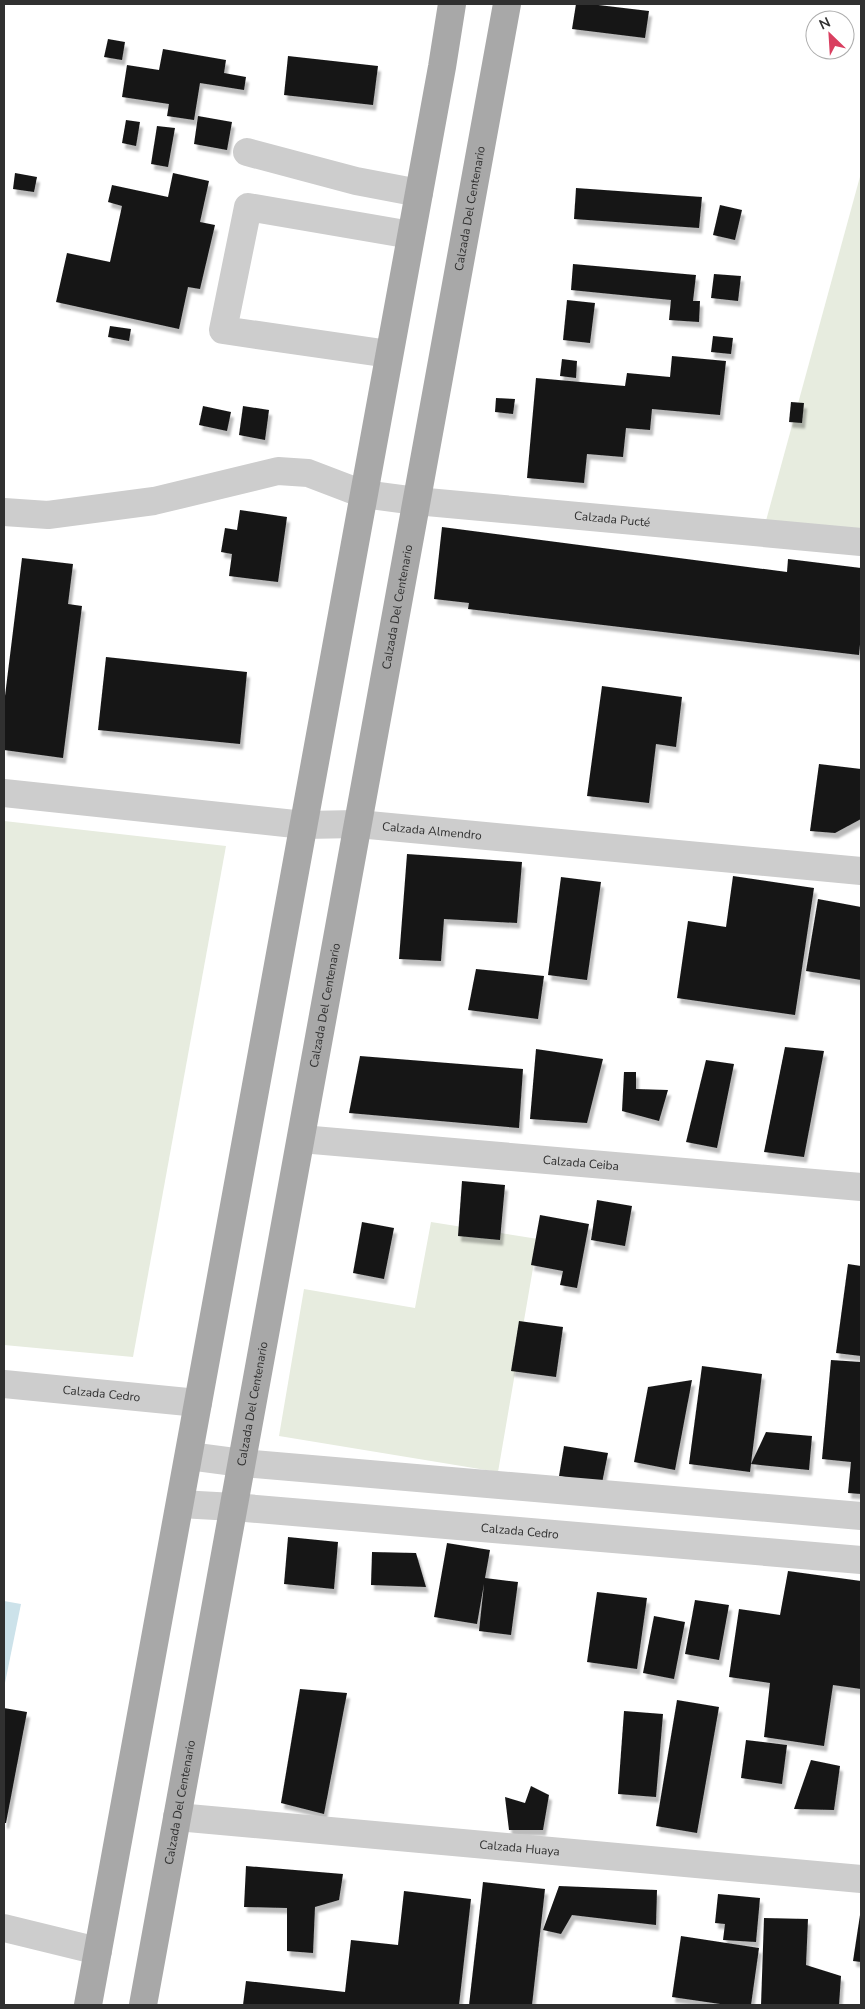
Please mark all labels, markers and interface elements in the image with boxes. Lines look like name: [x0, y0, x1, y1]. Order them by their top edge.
north arrow: [805, 10, 855, 60]
text: N: [816, 13, 833, 34]
street label: Calzada Del Centenario: [451, 145, 489, 272]
street label: Calzada Pucté: [573, 508, 651, 531]
street label: Calzada Del Centenario: [378, 543, 417, 671]
street label: Calzada Almendro: [381, 818, 483, 844]
street label: Calzada Del Centenario: [306, 941, 344, 1069]
street label: Calzada Ceiba: [542, 1152, 620, 1174]
street label: Calzada Del Centenario: [233, 1340, 272, 1468]
street label: Calzada Cedro: [62, 1382, 142, 1405]
street label: Calzada Cedro: [480, 1520, 560, 1542]
street label: Calzada Del Centenario: [161, 1738, 199, 1866]
street label: Calzada Huaya: [479, 1836, 561, 1860]

